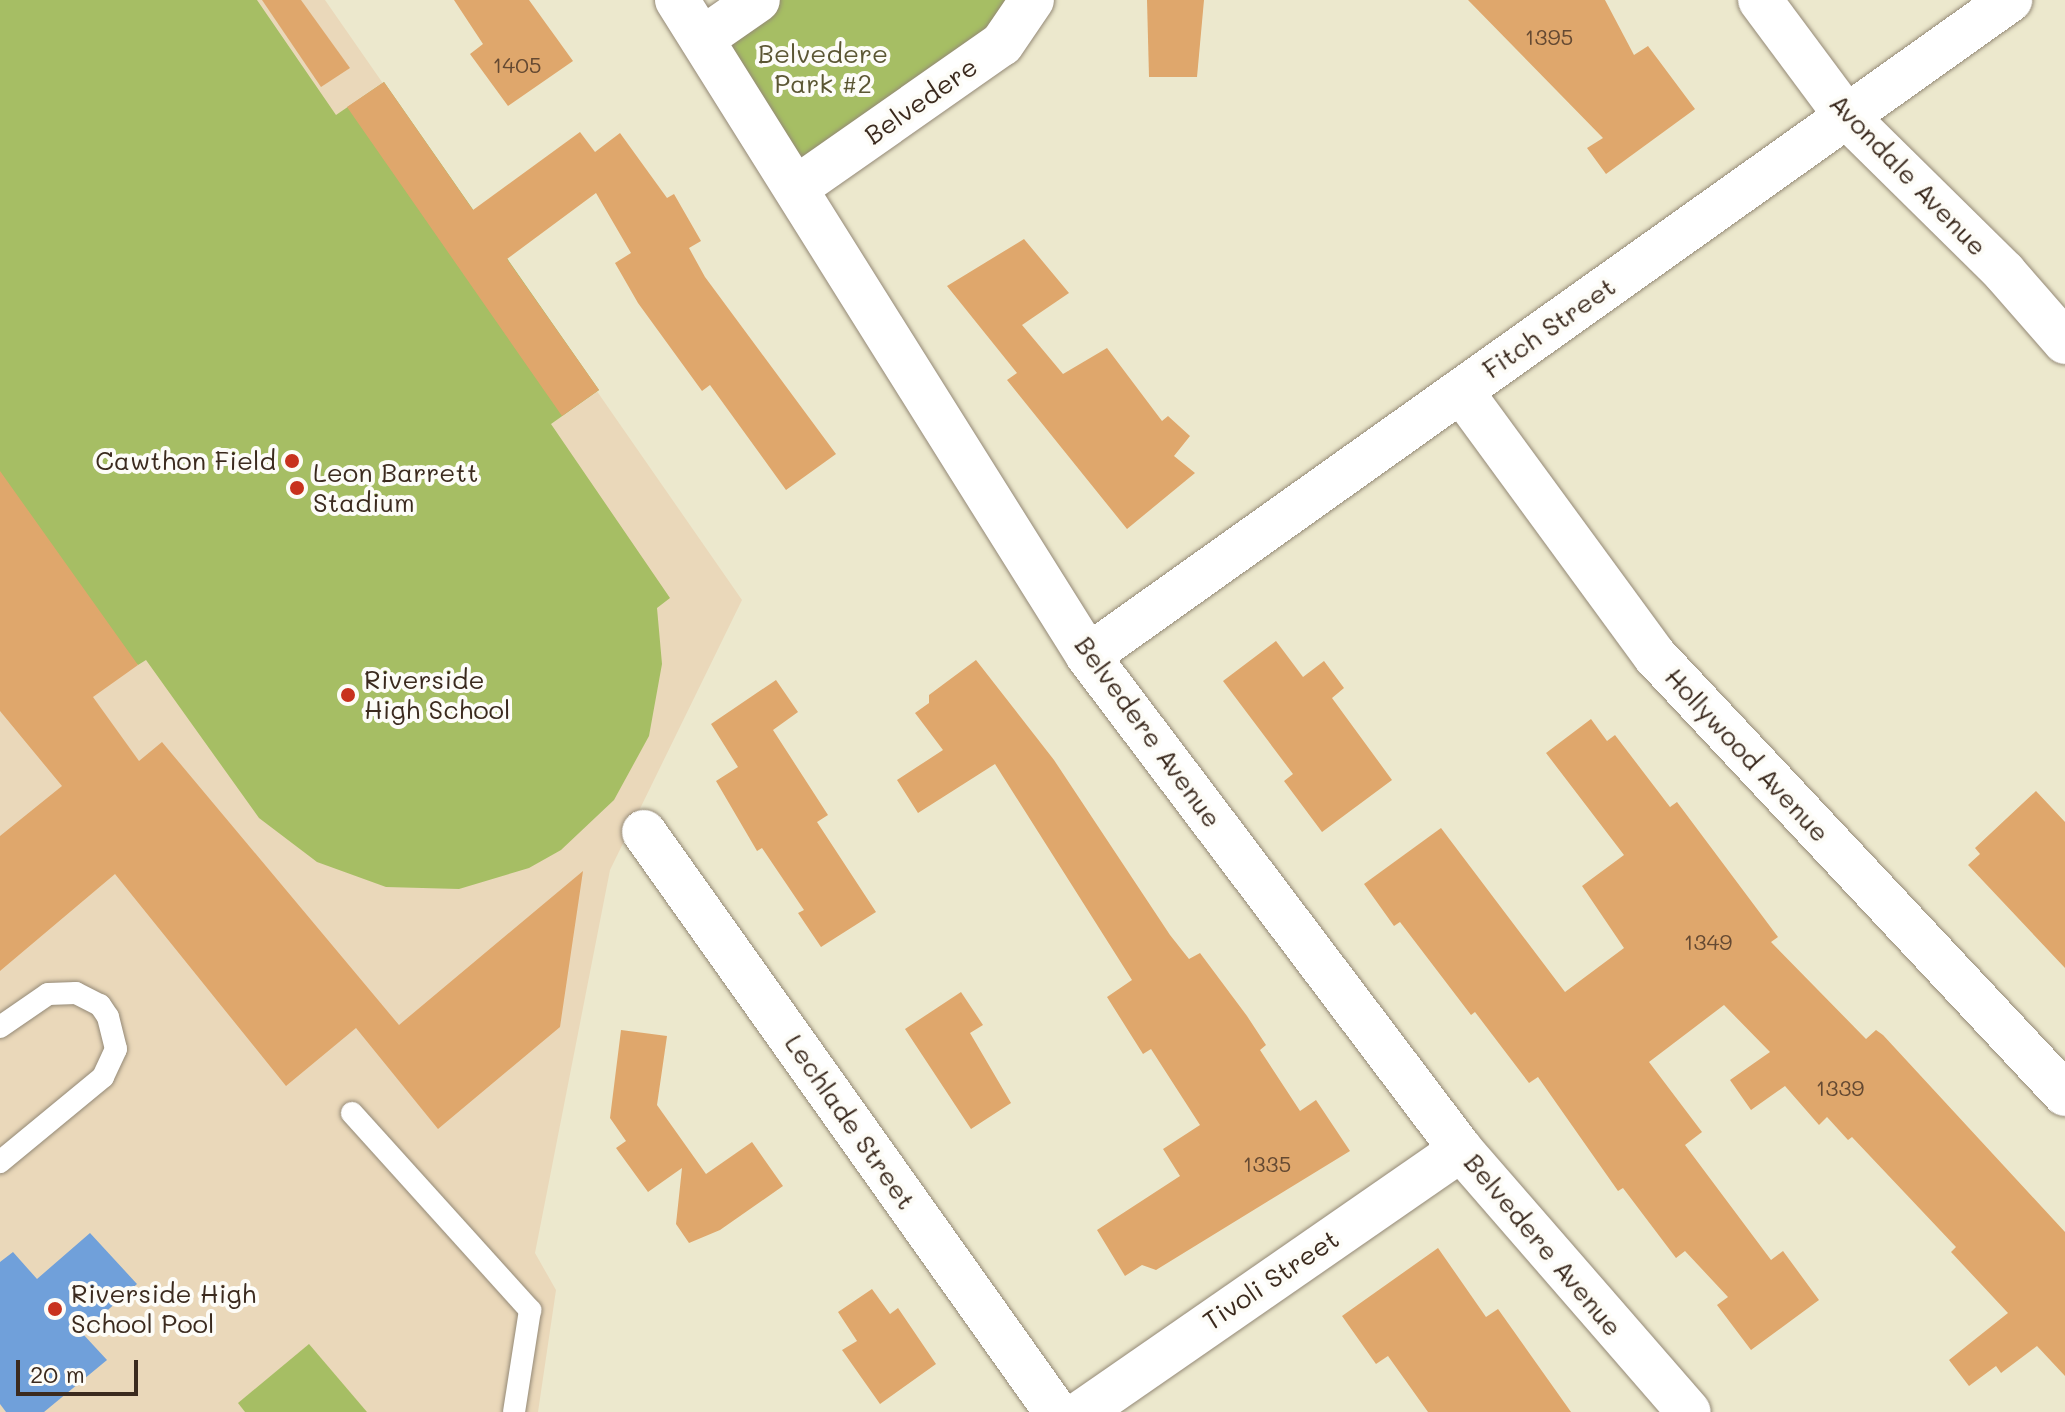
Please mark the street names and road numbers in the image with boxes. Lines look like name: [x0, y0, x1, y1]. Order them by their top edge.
street label: Belvedere: [859, 51, 983, 151]
street label: Avondale Avenue: [1823, 88, 1993, 262]
street label: Fitch Street: [1477, 271, 1621, 385]
street label: Belvedere Avenue: [1068, 630, 1228, 834]
street label: Hollywood Avenue: [1658, 662, 1836, 848]
street label: Lechlade Street: [778, 1029, 922, 1215]
street label: Belvedere Avenue: [1458, 1147, 1628, 1343]
street label: Tivoli Street: [1197, 1223, 1345, 1337]

